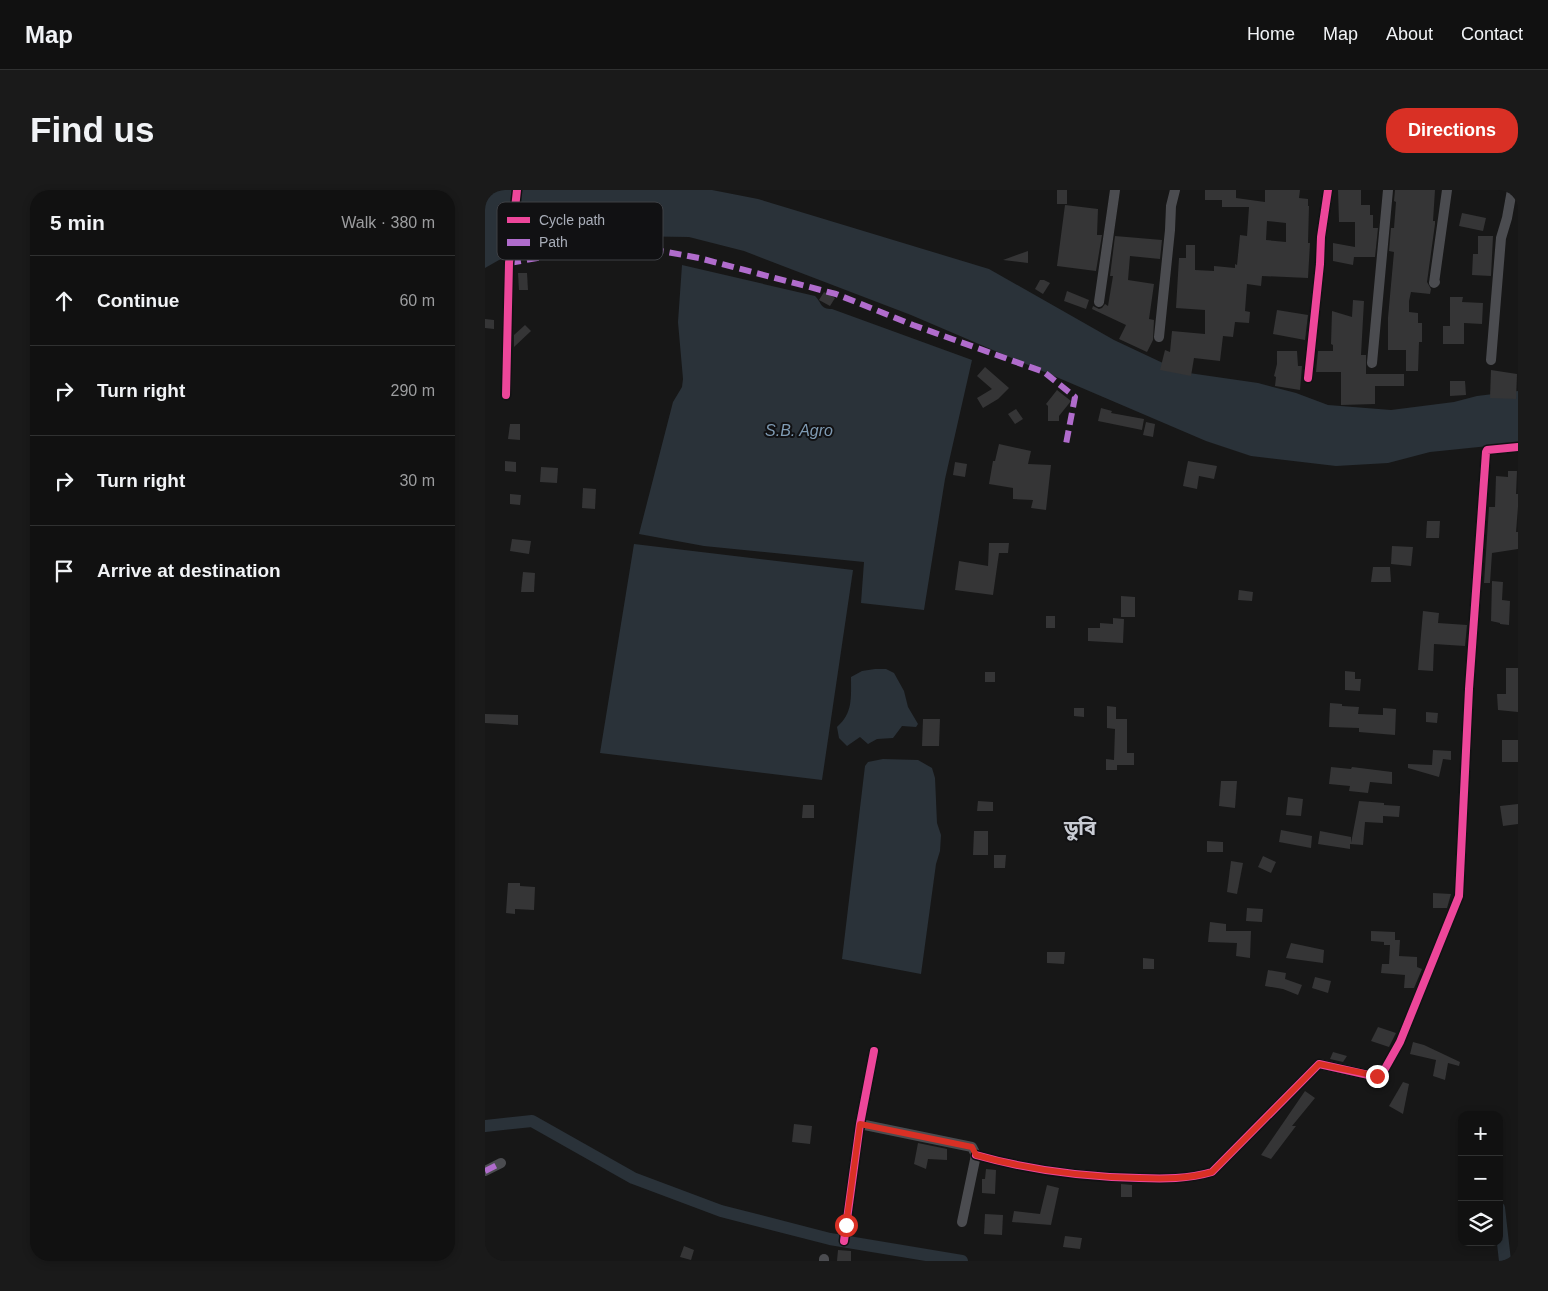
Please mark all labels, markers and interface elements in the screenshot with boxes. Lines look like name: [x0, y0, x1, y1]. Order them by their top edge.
text: Map: [25, 21, 73, 48]
text: Home: [1247, 24, 1295, 44]
text: Map: [1323, 24, 1358, 44]
text: About: [1386, 24, 1433, 44]
text: Contact: [1461, 24, 1523, 44]
button: Directions: [1386, 108, 1518, 153]
text: Find us: [30, 110, 154, 149]
legend: [497, 202, 663, 260]
text: 5 min: [50, 211, 105, 234]
text: Cycle path: [539, 212, 605, 228]
text: Walk · 380 m: [341, 214, 435, 231]
text: Path: [539, 234, 568, 250]
icon: ahead: [50, 287, 78, 315]
text: Continue: [97, 290, 179, 311]
text: 60 m: [399, 292, 435, 309]
icon: right: [50, 377, 78, 405]
text: Turn right: [97, 380, 185, 401]
text: 290 m: [391, 382, 435, 399]
water label: S.B. Agro: [765, 422, 833, 439]
icon: right: [50, 467, 78, 495]
text: Turn right: [97, 470, 185, 491]
text: 30 m: [399, 472, 435, 489]
icon: arrive: [50, 557, 78, 585]
text: Arrive at destination: [97, 560, 281, 581]
district label: ডুবি: [1063, 816, 1097, 841]
route end: [1366, 1065, 1389, 1088]
map controls: [1458, 1111, 1503, 1246]
button: +: [1458, 1111, 1503, 1156]
button: −: [1458, 1156, 1503, 1201]
button: layers: [1458, 1201, 1503, 1246]
route start: [835, 1214, 858, 1237]

